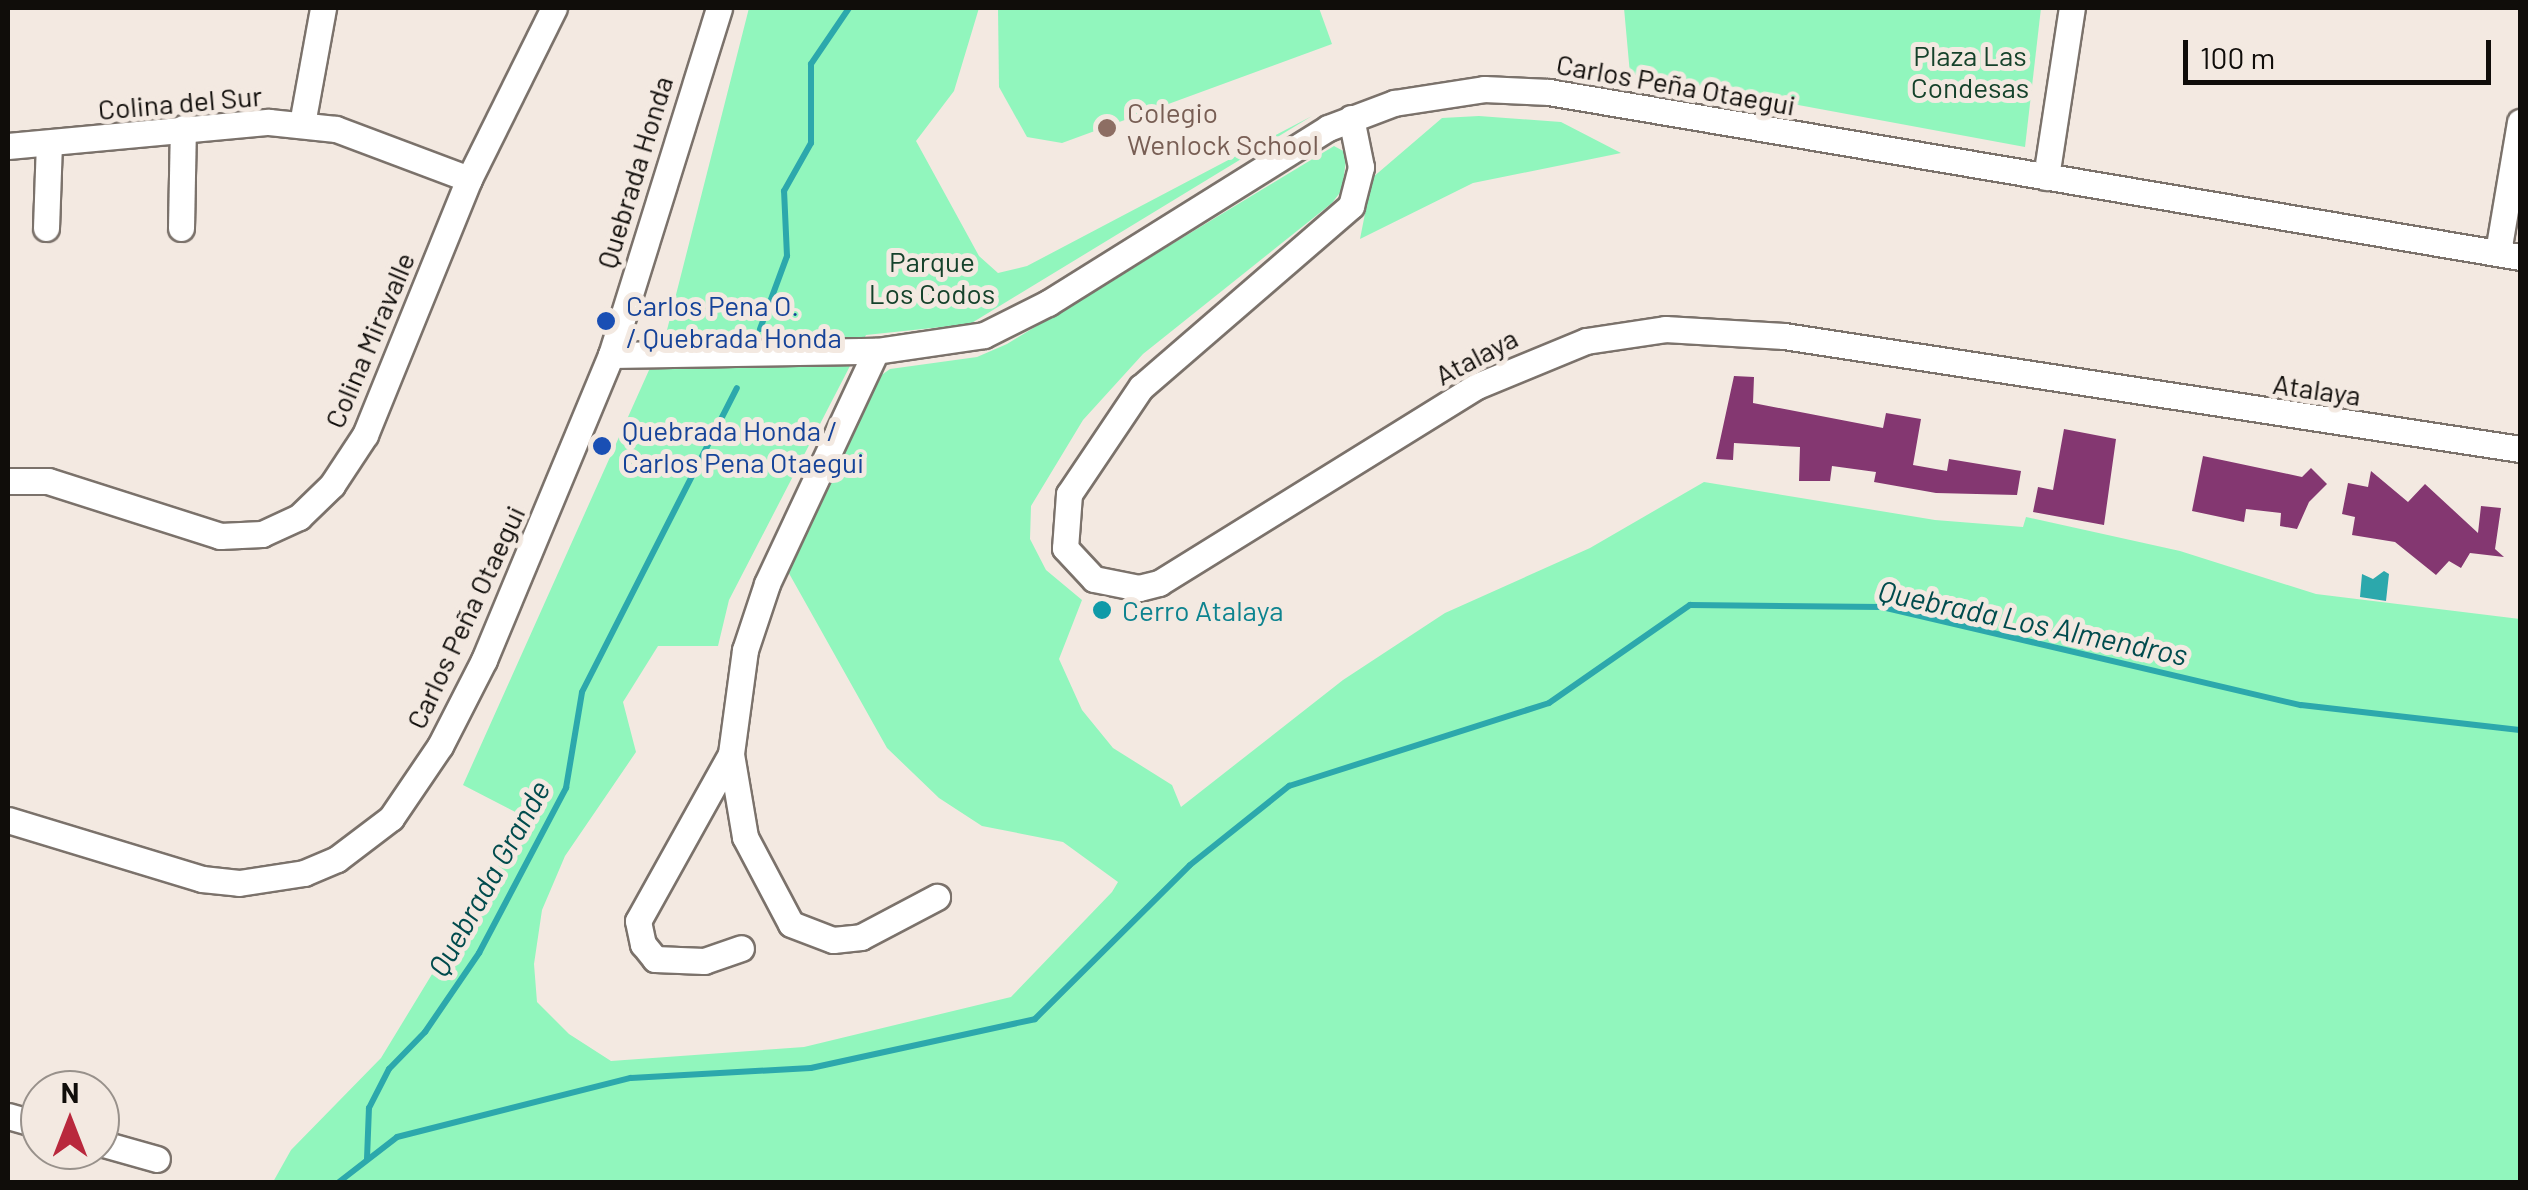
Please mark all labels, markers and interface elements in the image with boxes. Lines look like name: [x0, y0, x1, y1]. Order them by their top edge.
scale bar: [2188, 20, 2496, 82]
park label: Plaza Las Condesas: [1911, 38, 2029, 104]
text: 100 m: [2200, 39, 2275, 75]
street label: Carlos Peña Otaegui: [1554, 46, 1798, 122]
street label: Quebrada Honda: [589, 72, 679, 272]
street label: Colina del Sur: [97, 78, 263, 126]
place label: Colegio Wenlock School: [1127, 95, 1319, 161]
marker: Colegio Wenlock School: [1096, 117, 1118, 139]
park label: Parque Los Codos: [869, 244, 995, 310]
street label: Colina Miravalle: [317, 247, 421, 433]
place label: Carlos Pena O. / Quebrada Honda: [626, 288, 842, 354]
marker: Carlos Pena O. / Quebrada Honda: [595, 310, 617, 332]
street label: Atalaya: [1429, 320, 1523, 392]
street label: Atalaya: [2271, 366, 2363, 412]
place label: Quebrada Honda / Carlos Pena Otaegui: [622, 413, 864, 479]
marker: Quebrada Honda / Carlos Pena Otaegui: [591, 435, 613, 457]
street label: Carlos Peña Otaegui: [399, 500, 531, 734]
water label: Quebrada Los Almendros: [1875, 572, 2191, 672]
place label: Cerro Atalaya: [1122, 593, 1284, 627]
marker: Cerro Atalaya: [1091, 599, 1113, 621]
water label: Quebrada Grande: [419, 774, 557, 982]
north arrow: [20, 1070, 120, 1170]
text: N: [61, 1075, 79, 1109]

